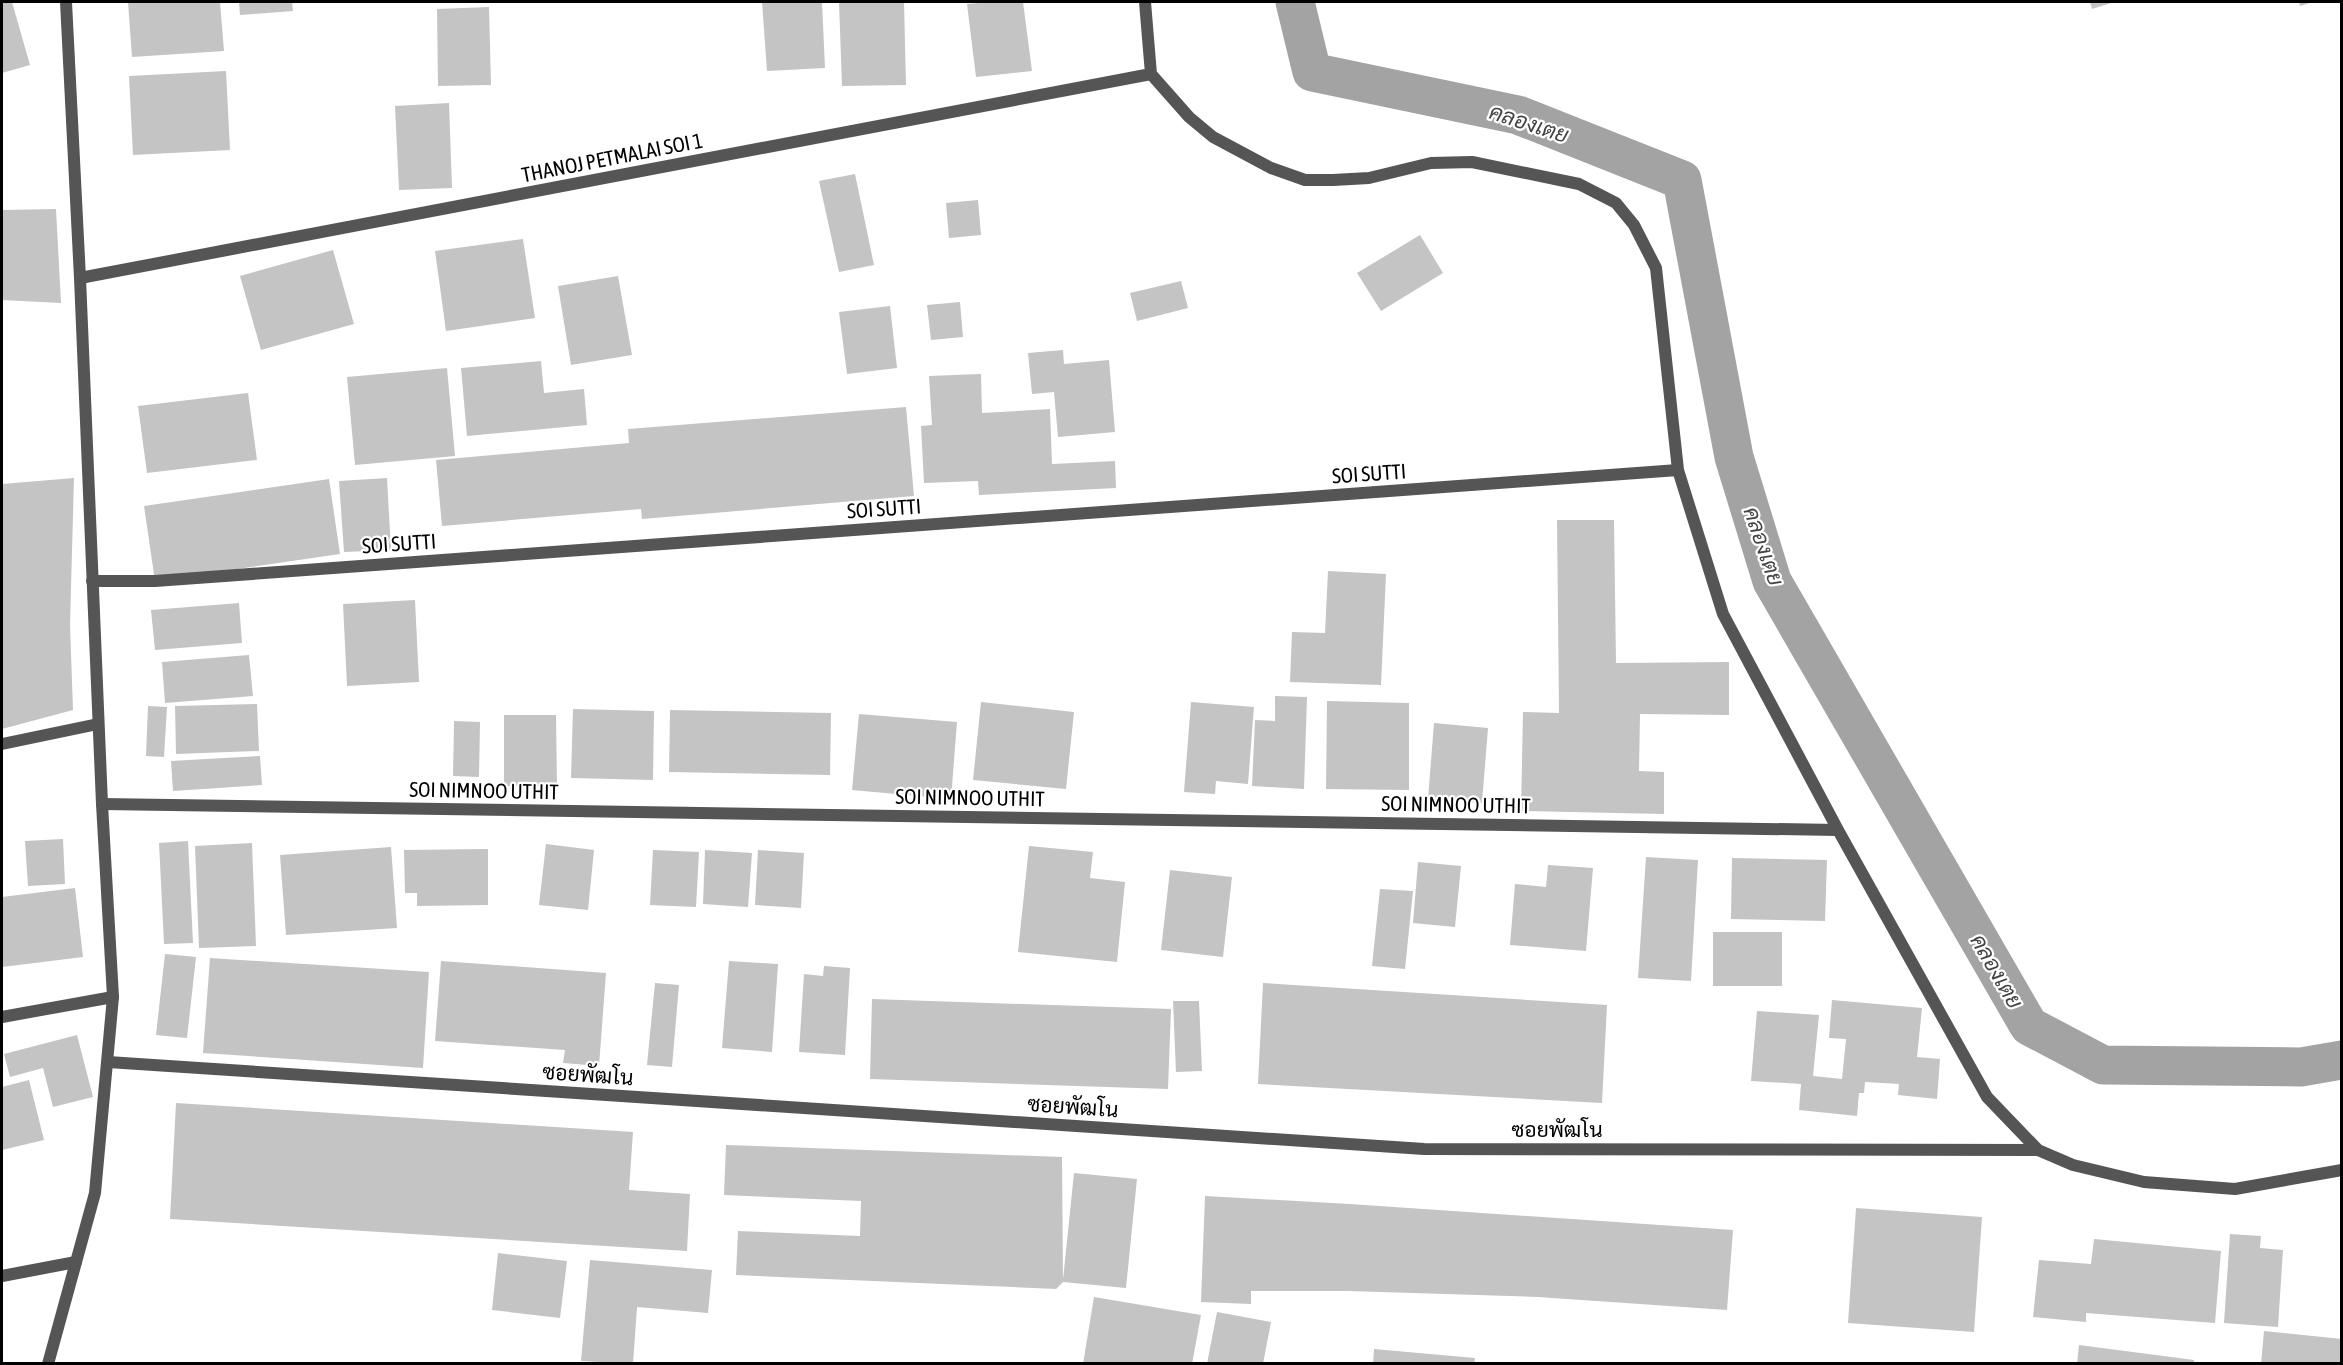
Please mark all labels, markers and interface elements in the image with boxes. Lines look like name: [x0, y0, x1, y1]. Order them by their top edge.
water label: คลองเตย: [1486, 98, 1572, 148]
street label: THANOJ PETMALAI SOI 1: [519, 128, 705, 186]
street label: SOI SUTTI: [1331, 458, 1407, 488]
street label: SOI SUTTI: [846, 493, 922, 523]
water label: คลองเตย: [1738, 503, 1790, 589]
street label: SOI SUTTI: [361, 528, 437, 558]
street label: SOI NIMNOO UTHIT: [409, 777, 559, 803]
street label: SOI NIMNOO UTHIT: [895, 784, 1045, 810]
street label: SOI NIMNOO UTHIT: [1381, 791, 1531, 817]
water label: คลองเตย: [1965, 929, 2029, 1013]
street label: ซอยพัฒโน: [542, 1059, 634, 1089]
street label: ซอยพัฒโน: [1027, 1091, 1119, 1121]
street label: ซอยพัฒโน: [1511, 1117, 1603, 1141]

